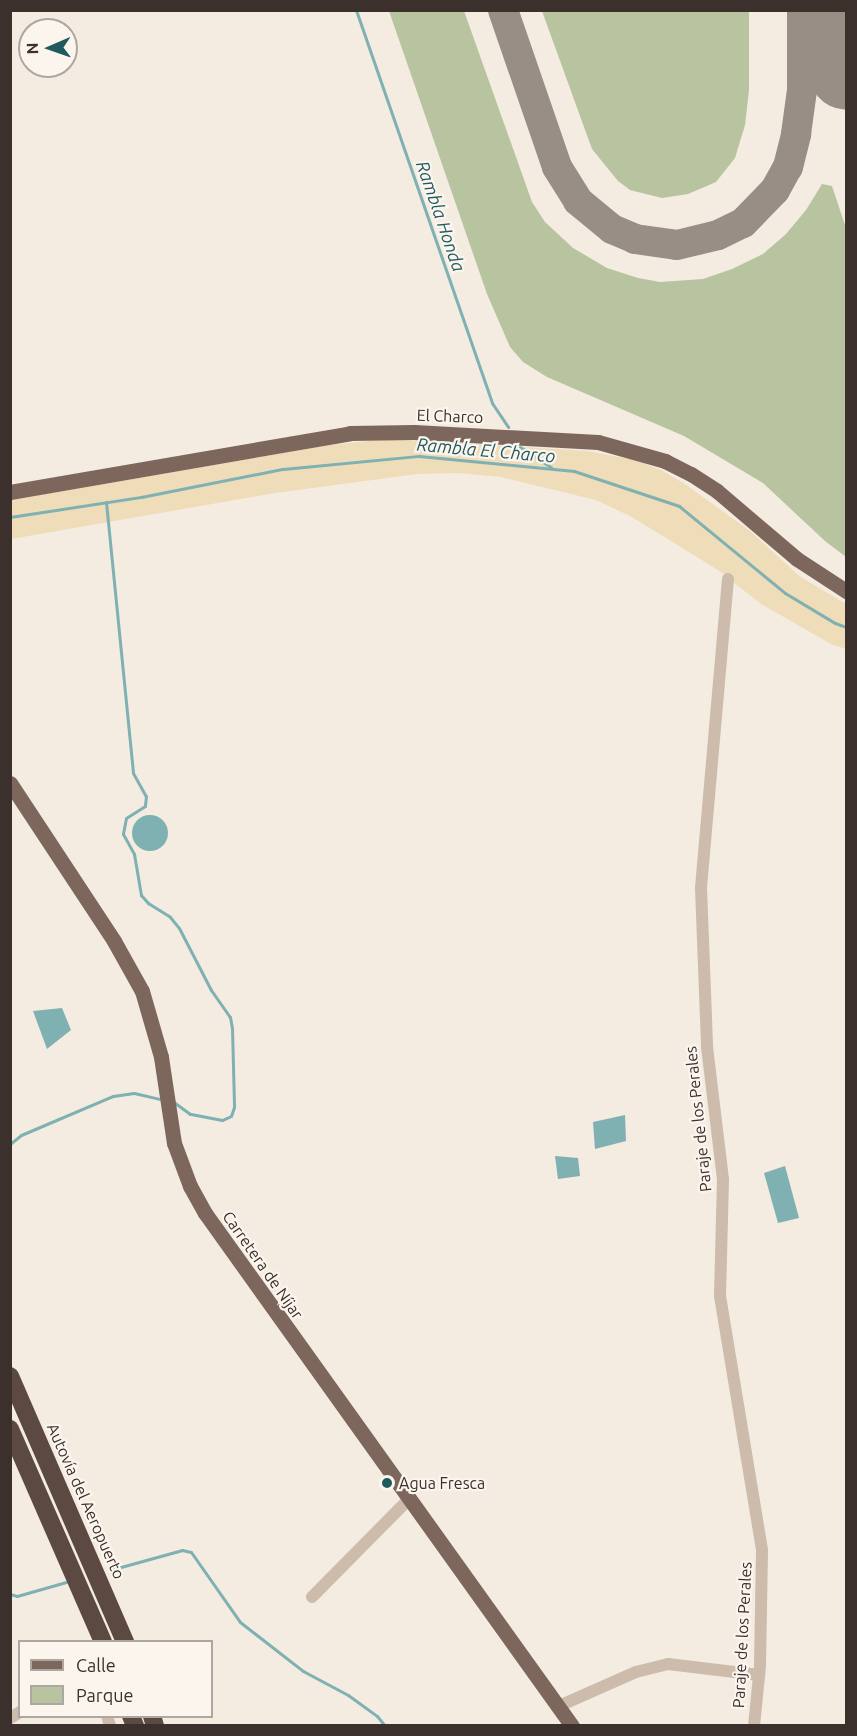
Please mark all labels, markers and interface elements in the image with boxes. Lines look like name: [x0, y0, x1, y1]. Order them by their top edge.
north arrow: [18, 18, 78, 78]
text: N: [23, 42, 41, 55]
water label: Rambla Honda: [412, 158, 470, 274]
street label: El Charco: [416, 405, 484, 427]
water label: Rambla El Charco: [416, 433, 556, 467]
street label: Paraje de los Perales: [681, 1045, 715, 1193]
street label: Carretera de Níjar: [219, 1207, 307, 1323]
street label: Autovía del Aeropuerto: [43, 1420, 129, 1582]
place label: Agua Fresca: [399, 1473, 485, 1493]
marker: Agua Fresca: [380, 1476, 394, 1490]
street label: Paraje de los Perales: [729, 1561, 755, 1709]
legend: [18, 1640, 213, 1718]
text: Calle: [76, 1655, 116, 1675]
text: Parque: [76, 1685, 133, 1705]

